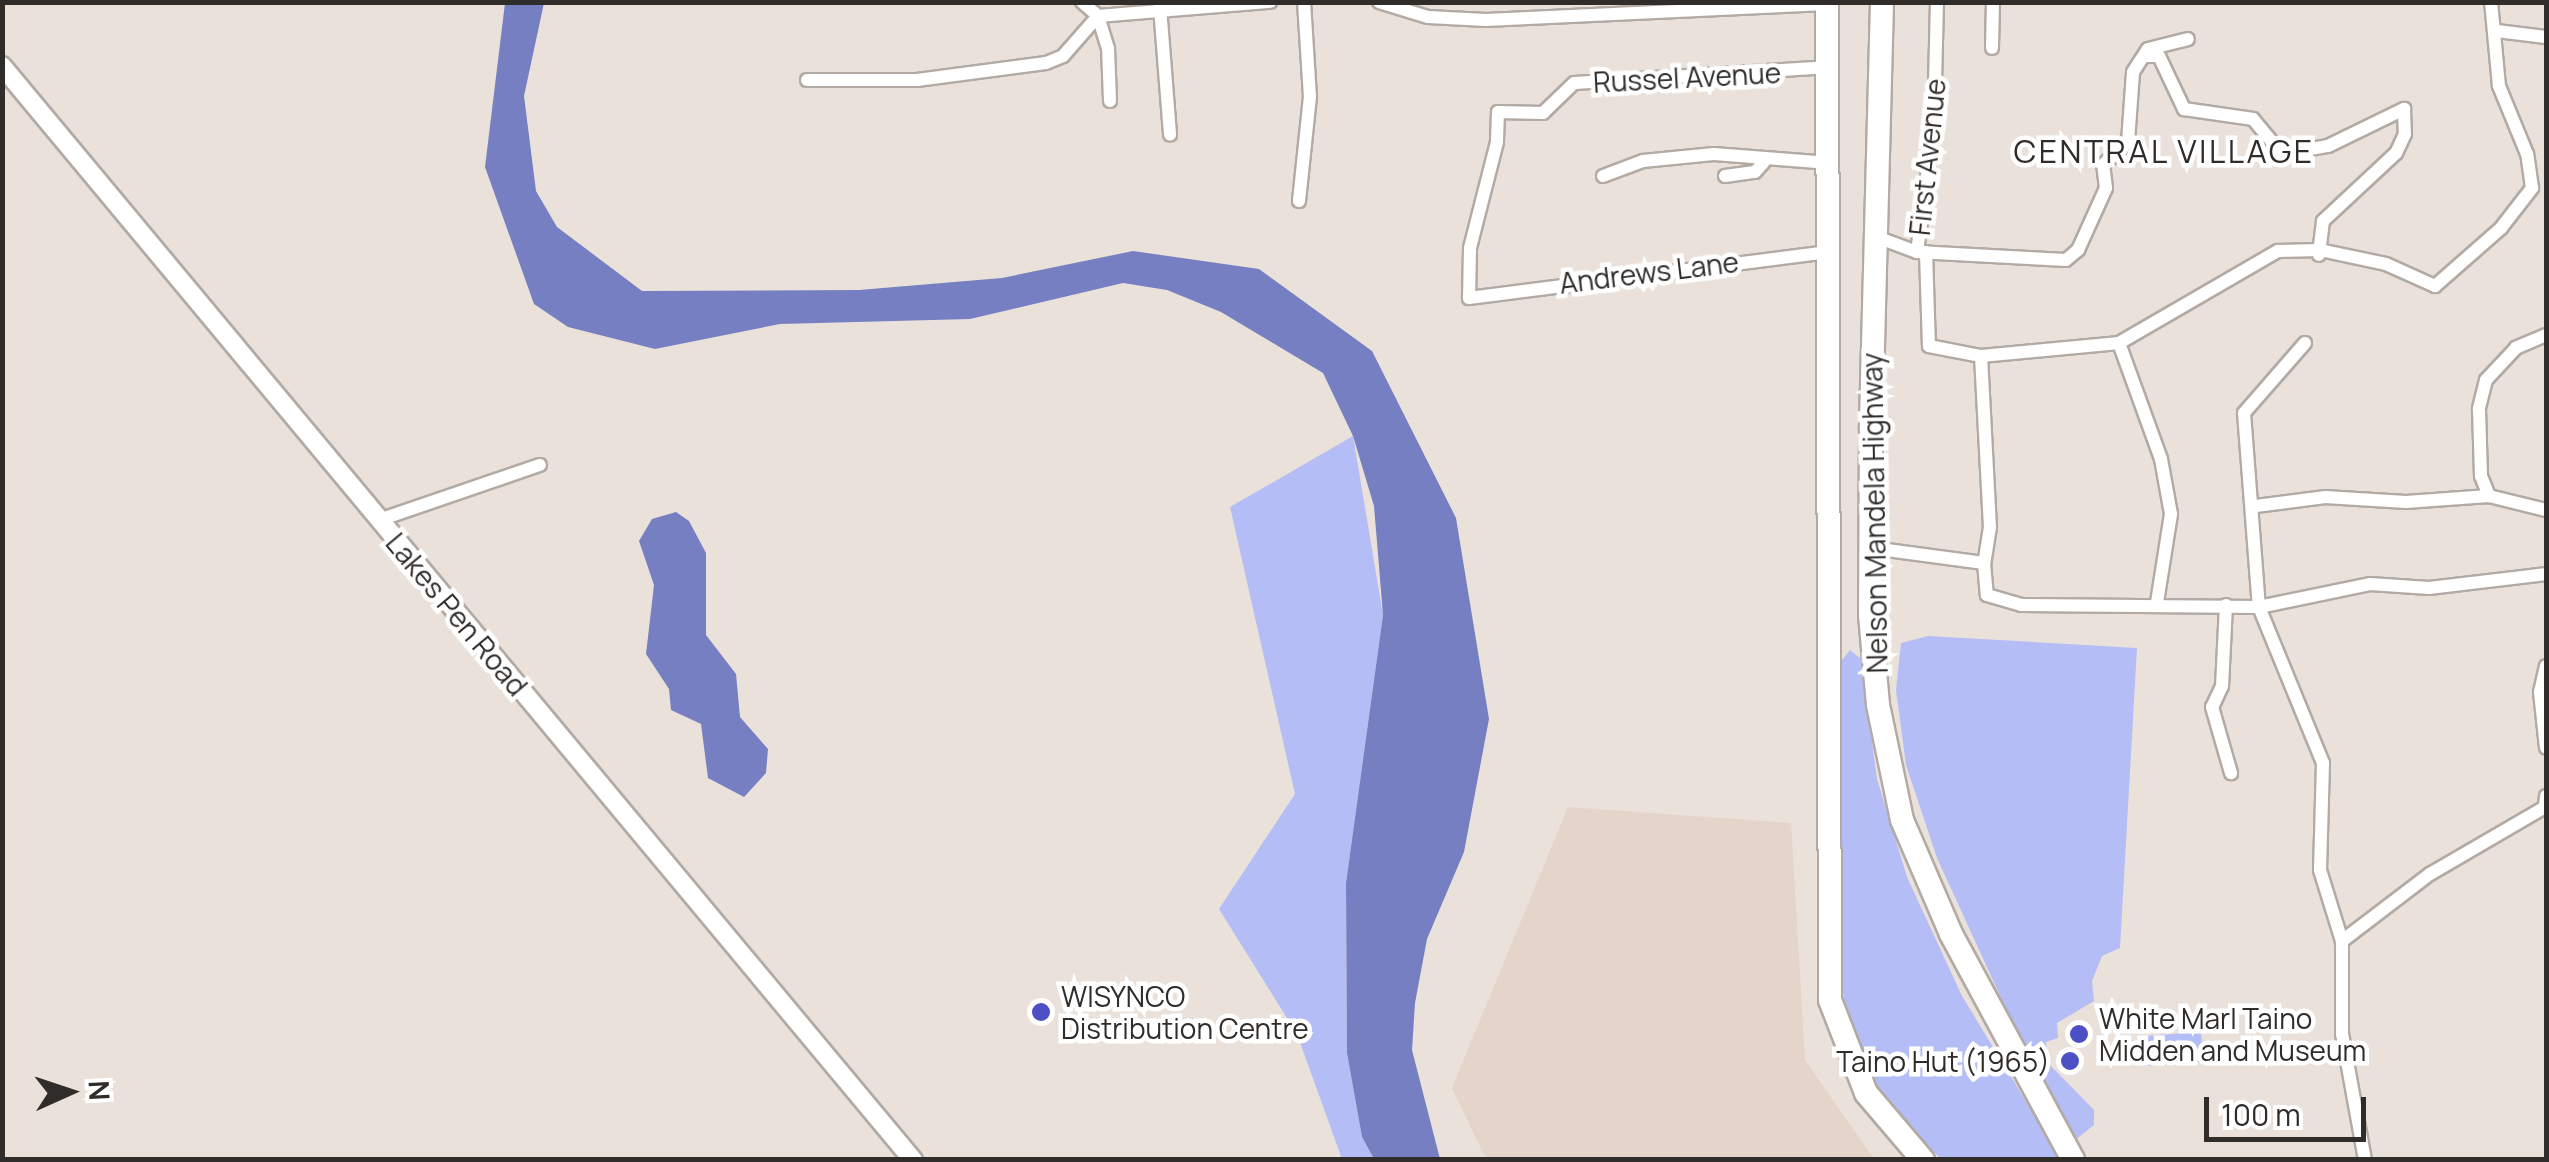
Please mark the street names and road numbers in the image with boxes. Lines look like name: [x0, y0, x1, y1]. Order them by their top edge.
street label: Russel Avenue: [1592, 55, 1782, 99]
street label: First Avenue: [1902, 77, 1952, 237]
street label: Andrews Lane: [1557, 244, 1741, 300]
street label: Nelson Mandela Highway: [1854, 352, 1894, 674]
street label: Lakes Pen Road: [379, 526, 535, 702]

